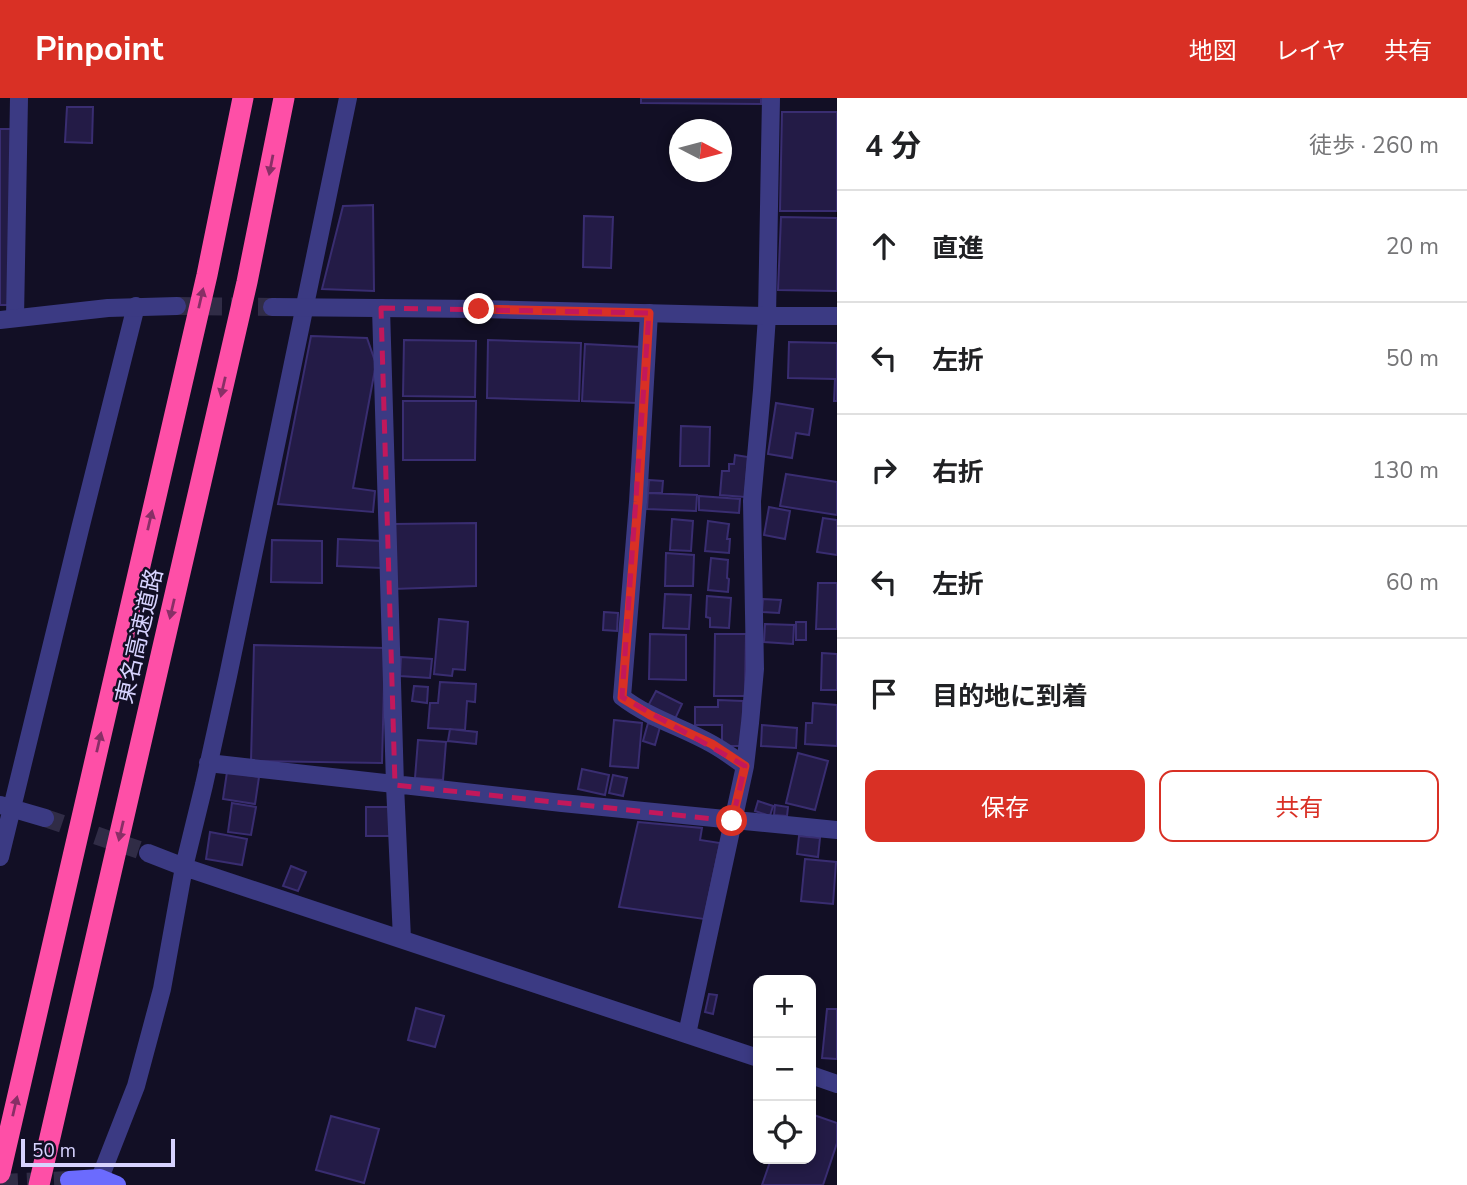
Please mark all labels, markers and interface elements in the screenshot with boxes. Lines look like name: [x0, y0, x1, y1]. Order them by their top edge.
text: Pinpoint: [35, 27, 163, 72]
text: 地図: [1189, 35, 1237, 67]
text: レイヤ: [1275, 35, 1346, 67]
text: 共有: [1384, 35, 1432, 67]
north arrow: [669, 119, 732, 182]
text: 4 分: [865, 126, 921, 167]
text: 徒歩 · 260 m: [1309, 130, 1439, 161]
one-way arrow: [265, 154, 276, 176]
icon: ahead: [865, 227, 903, 265]
text: 直進: [932, 231, 984, 266]
text: 20 m: [1386, 231, 1439, 262]
one-way arrow: [196, 287, 207, 309]
route end: [463, 293, 494, 324]
icon: left: [865, 339, 903, 377]
text: 左折: [932, 343, 984, 378]
text: 50 m: [1386, 343, 1439, 374]
one-way arrow: [217, 376, 228, 398]
icon: right: [865, 451, 903, 489]
text: 右折: [932, 455, 984, 490]
text: 130 m: [1372, 455, 1439, 486]
one-way arrow: [145, 509, 156, 531]
icon: left: [865, 563, 903, 601]
street label: 東名高速道路: [109, 565, 170, 707]
text: 左折: [932, 567, 984, 602]
text: 60 m: [1386, 567, 1439, 598]
one-way arrow: [166, 598, 177, 620]
icon: arrive: [865, 675, 903, 713]
text: 目的地に到着: [932, 679, 1088, 714]
one-way arrow: [94, 731, 105, 753]
button: 保存: [865, 770, 1145, 842]
button: 共有: [1159, 770, 1439, 842]
route start: [716, 805, 747, 836]
one-way arrow: [115, 820, 126, 842]
map controls: [753, 975, 816, 1164]
button: +: [753, 975, 816, 1038]
button: −: [753, 1038, 816, 1101]
one-way arrow: [10, 1095, 21, 1117]
button: locate: [753, 1101, 816, 1164]
scale bar: [21, 1136, 175, 1168]
text: 50 m: [32, 1138, 76, 1164]

